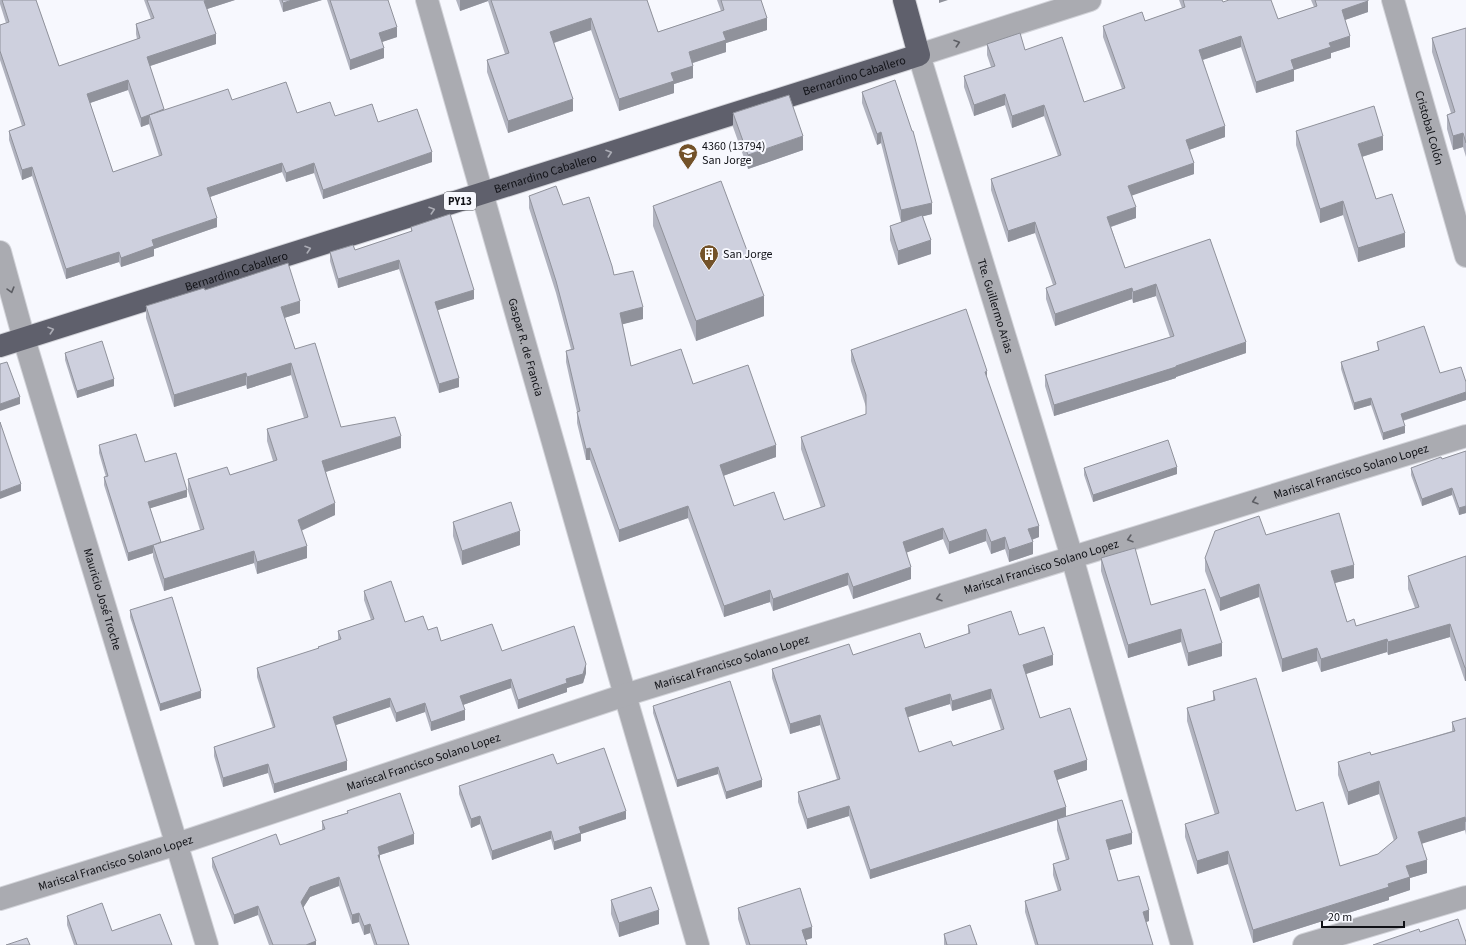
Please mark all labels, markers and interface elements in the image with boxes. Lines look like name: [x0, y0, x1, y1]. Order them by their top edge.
one-way arrow: [953, 39, 960, 48]
street label: Bernardino Caballero: [801, 51, 908, 100]
street label: Cristobal Colón: [1411, 89, 1448, 167]
place label: 4360 (13794) San Jorge: [702, 138, 765, 169]
school or university icon: 4360 (13794) San Jorge: [677, 142, 699, 170]
street label: Bernardino Caballero: [492, 149, 599, 198]
one-way arrow: [605, 149, 612, 158]
road number: PY13: [444, 192, 476, 210]
one-way arrow: [428, 206, 435, 214]
building icon: San Jorge: [698, 243, 720, 271]
one-way arrow: [304, 245, 311, 254]
place label: San Jorge: [723, 246, 773, 263]
street label: Bernardino Caballero: [183, 247, 290, 295]
street label: Tte. Guillermo Arias: [973, 256, 1018, 355]
one-way arrow: [6, 287, 14, 293]
street label: Gaspar R. de Francia: [504, 296, 548, 398]
one-way arrow: [47, 326, 54, 335]
street label: Mariscal Francisco Solano Lopez: [1271, 440, 1430, 503]
one-way arrow: [1251, 496, 1258, 505]
one-way arrow: [1127, 534, 1134, 543]
street label: Mariscal Francisco Solano Lopez: [962, 535, 1121, 599]
street label: Mauricio José Troche: [79, 546, 126, 652]
one-way arrow: [936, 593, 943, 602]
street label: Mariscal Francisco Solano Lopez: [652, 630, 811, 694]
street label: Mariscal Francisco Solano Lopez: [344, 729, 503, 796]
street label: Mariscal Francisco Solano Lopez: [36, 831, 195, 895]
scale bar: [1322, 903, 1404, 929]
text: 20 m: [1328, 909, 1352, 926]

